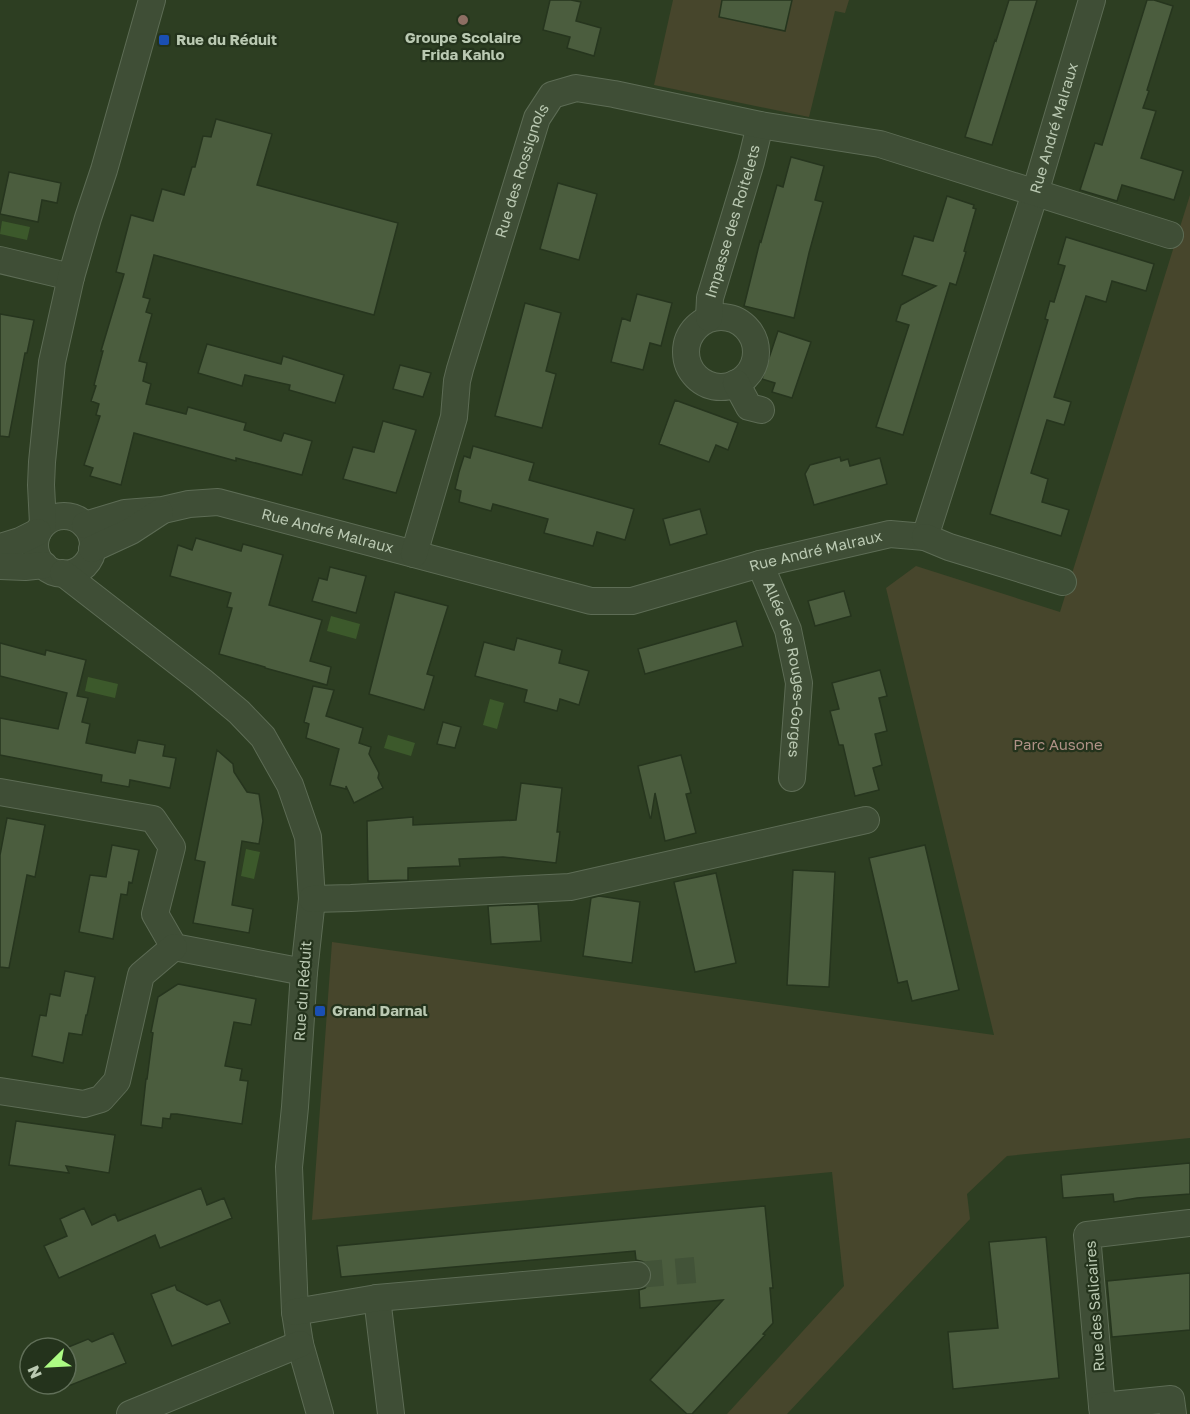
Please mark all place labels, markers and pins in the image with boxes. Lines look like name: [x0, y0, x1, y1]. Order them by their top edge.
marker: Groupe Scolaire Frida Kahlo: [456, 13, 470, 27]
place label: Groupe Scolaire Frida Kahlo: [405, 28, 521, 63]
place label: Rue du Réduit: [176, 30, 277, 48]
marker: Rue du Réduit: [157, 33, 171, 47]
place label: Grand Darnal: [332, 1001, 427, 1019]
marker: Grand Darnal: [313, 1004, 327, 1018]

